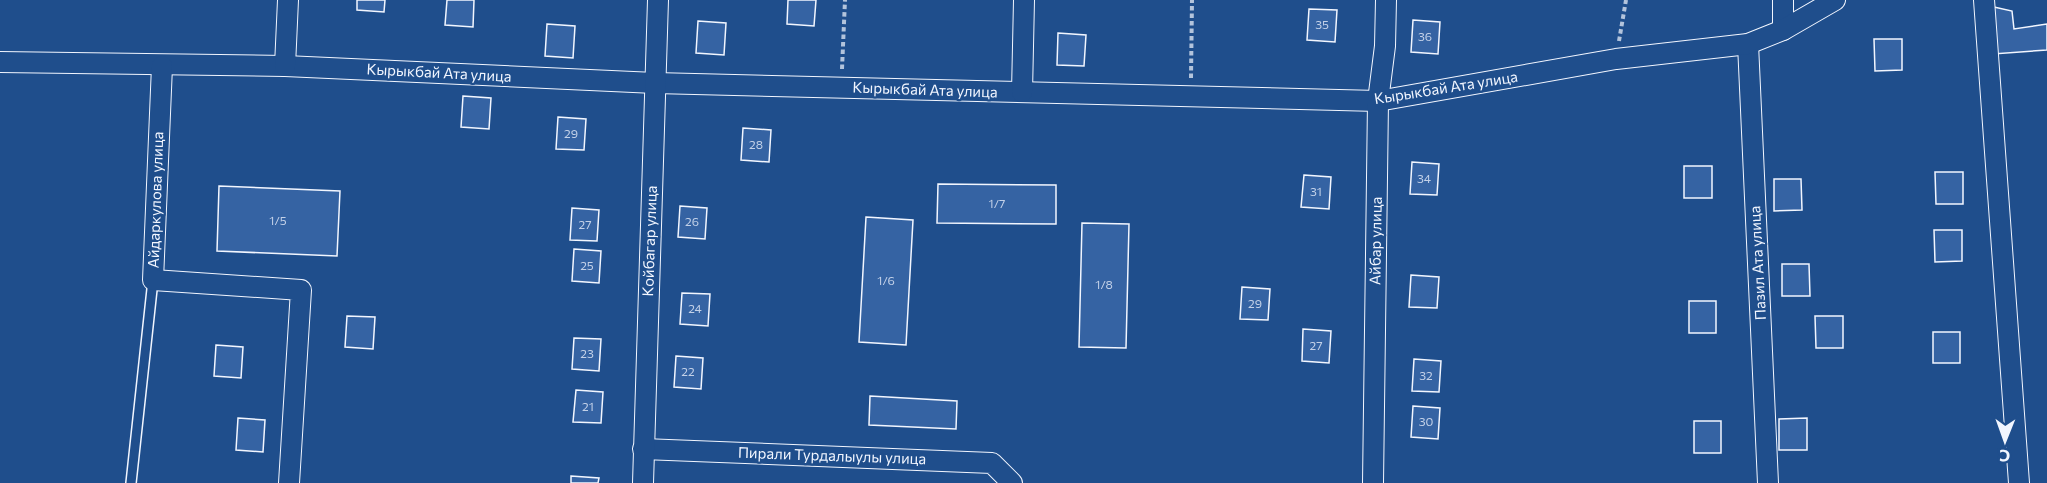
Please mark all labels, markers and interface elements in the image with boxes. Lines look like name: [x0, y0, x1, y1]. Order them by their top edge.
house number: 35: [1315, 17, 1329, 31]
house number: 36: [1418, 29, 1432, 43]
street label: Кырыкбай Ата улица: [366, 59, 512, 85]
street label: Кырыкбай Ата улица: [1373, 67, 1519, 107]
street label: Кырыкбай Ата улица: [852, 77, 998, 101]
house number: 29: [564, 126, 578, 140]
street label: Айдаркулова улица: [144, 131, 166, 269]
house number: 28: [749, 137, 763, 151]
house number: 34: [1417, 171, 1431, 185]
house number: 31: [1310, 184, 1322, 198]
street label: Койбагар улица: [638, 185, 660, 297]
house number: 1/7: [989, 196, 1005, 210]
street label: Айбар улица: [1365, 197, 1385, 285]
street label: Пазил Ата улица: [1745, 205, 1769, 321]
house number: 1/5: [269, 213, 287, 227]
house number: 26: [685, 214, 699, 228]
house number: 27: [579, 217, 591, 231]
house number: 25: [580, 258, 594, 272]
house number: 1/6: [877, 273, 895, 287]
house number: 1/8: [1095, 277, 1113, 291]
house number: 29: [1248, 296, 1262, 310]
house number: 24: [688, 301, 702, 315]
house number: 27: [1310, 338, 1322, 352]
house number: 23: [580, 346, 594, 360]
house number: 22: [681, 364, 695, 378]
house number: 32: [1419, 368, 1433, 382]
house number: 21: [582, 399, 594, 413]
north arrow: [1975, 411, 2035, 471]
house number: 30: [1419, 414, 1434, 428]
street label: Пирали Турдалыулы улица: [738, 443, 927, 467]
text: С: [1999, 447, 2010, 466]

